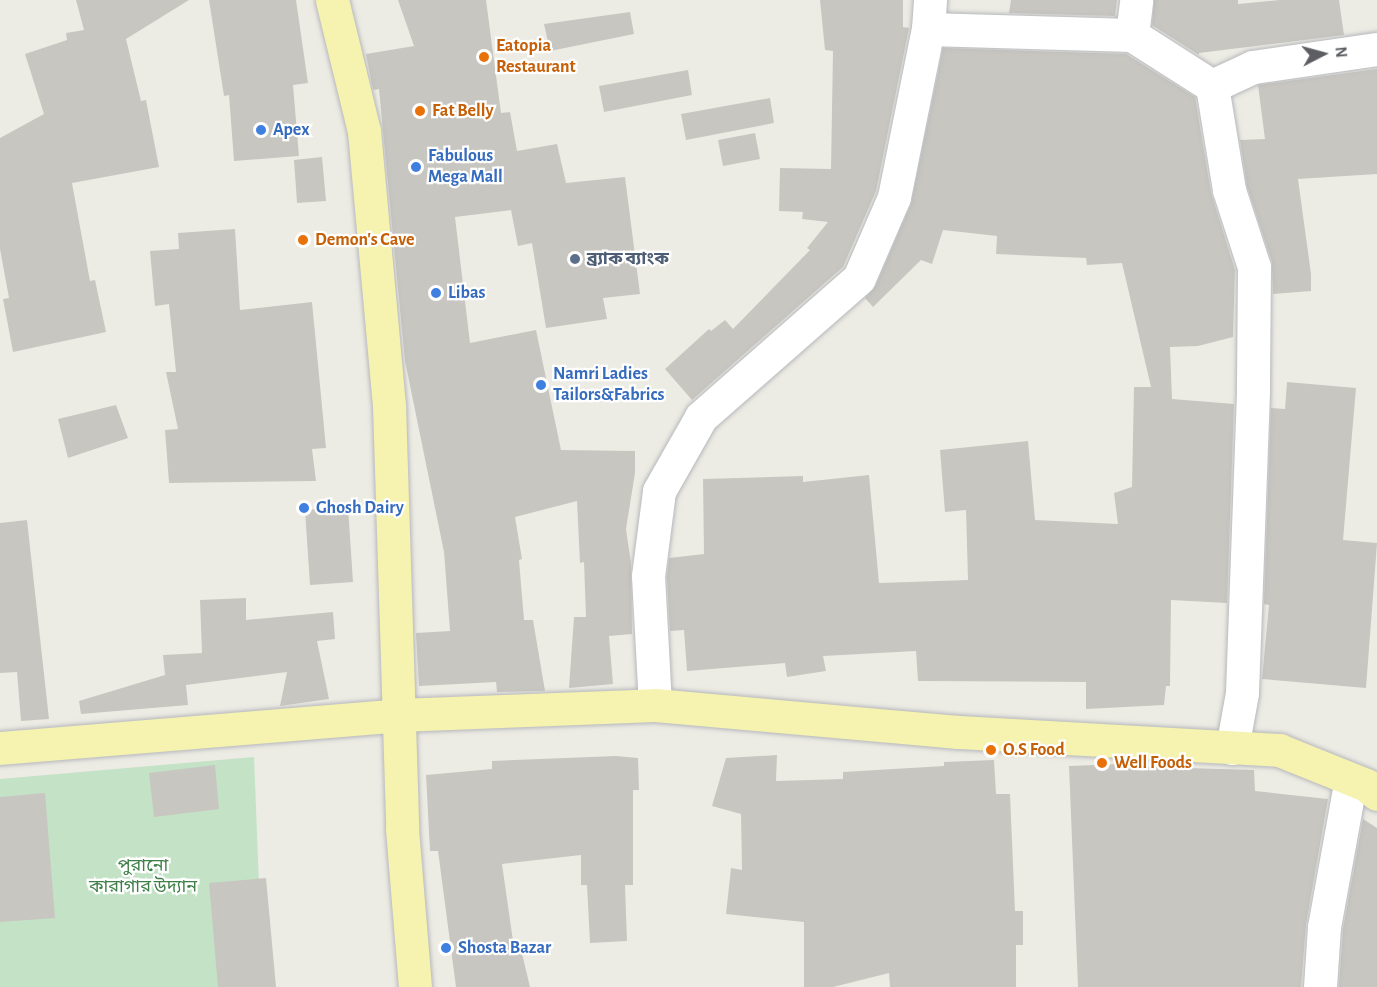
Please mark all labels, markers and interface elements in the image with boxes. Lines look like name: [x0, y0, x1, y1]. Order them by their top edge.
north arrow: [1293, 24, 1353, 84]
place label: Eatopia Restaurant: [496, 36, 576, 78]
text: N: [1332, 46, 1349, 58]
marker: Eatopia Restaurant: [477, 50, 491, 64]
place label: Fat Belly: [432, 100, 493, 122]
marker: Fat Belly: [413, 104, 427, 118]
place label: Apex: [273, 119, 310, 141]
marker: Apex: [254, 123, 268, 137]
place label: Fabulous Mega Mall: [428, 146, 503, 188]
marker: Fabulous Mega Mall: [409, 160, 423, 174]
place label: Demon's Cave: [315, 229, 414, 251]
marker: Demon's Cave: [296, 233, 310, 247]
place label: ব্র্যাক ব্যাংক: [587, 248, 669, 270]
marker: ব্র্যাক ব্যাংক: [568, 252, 582, 266]
place label: Libas: [448, 282, 485, 304]
marker: Libas: [429, 286, 443, 300]
place label: Namri Ladies Tailors&Fabrics: [553, 364, 664, 406]
marker: Namri Ladies Tailors&Fabrics: [534, 378, 548, 392]
place label: Ghosh Dairy: [316, 497, 404, 519]
marker: Ghosh Dairy: [297, 501, 311, 515]
place label: O.S Food: [1003, 739, 1065, 761]
marker: O.S Food: [984, 743, 998, 757]
place label: Well Foods: [1114, 752, 1192, 774]
marker: Well Foods: [1095, 756, 1109, 770]
park label: পুরানো কারাগার উদ্যান: [89, 856, 197, 898]
place label: Shosta Bazar: [458, 937, 551, 959]
marker: Shosta Bazar: [439, 941, 453, 955]

